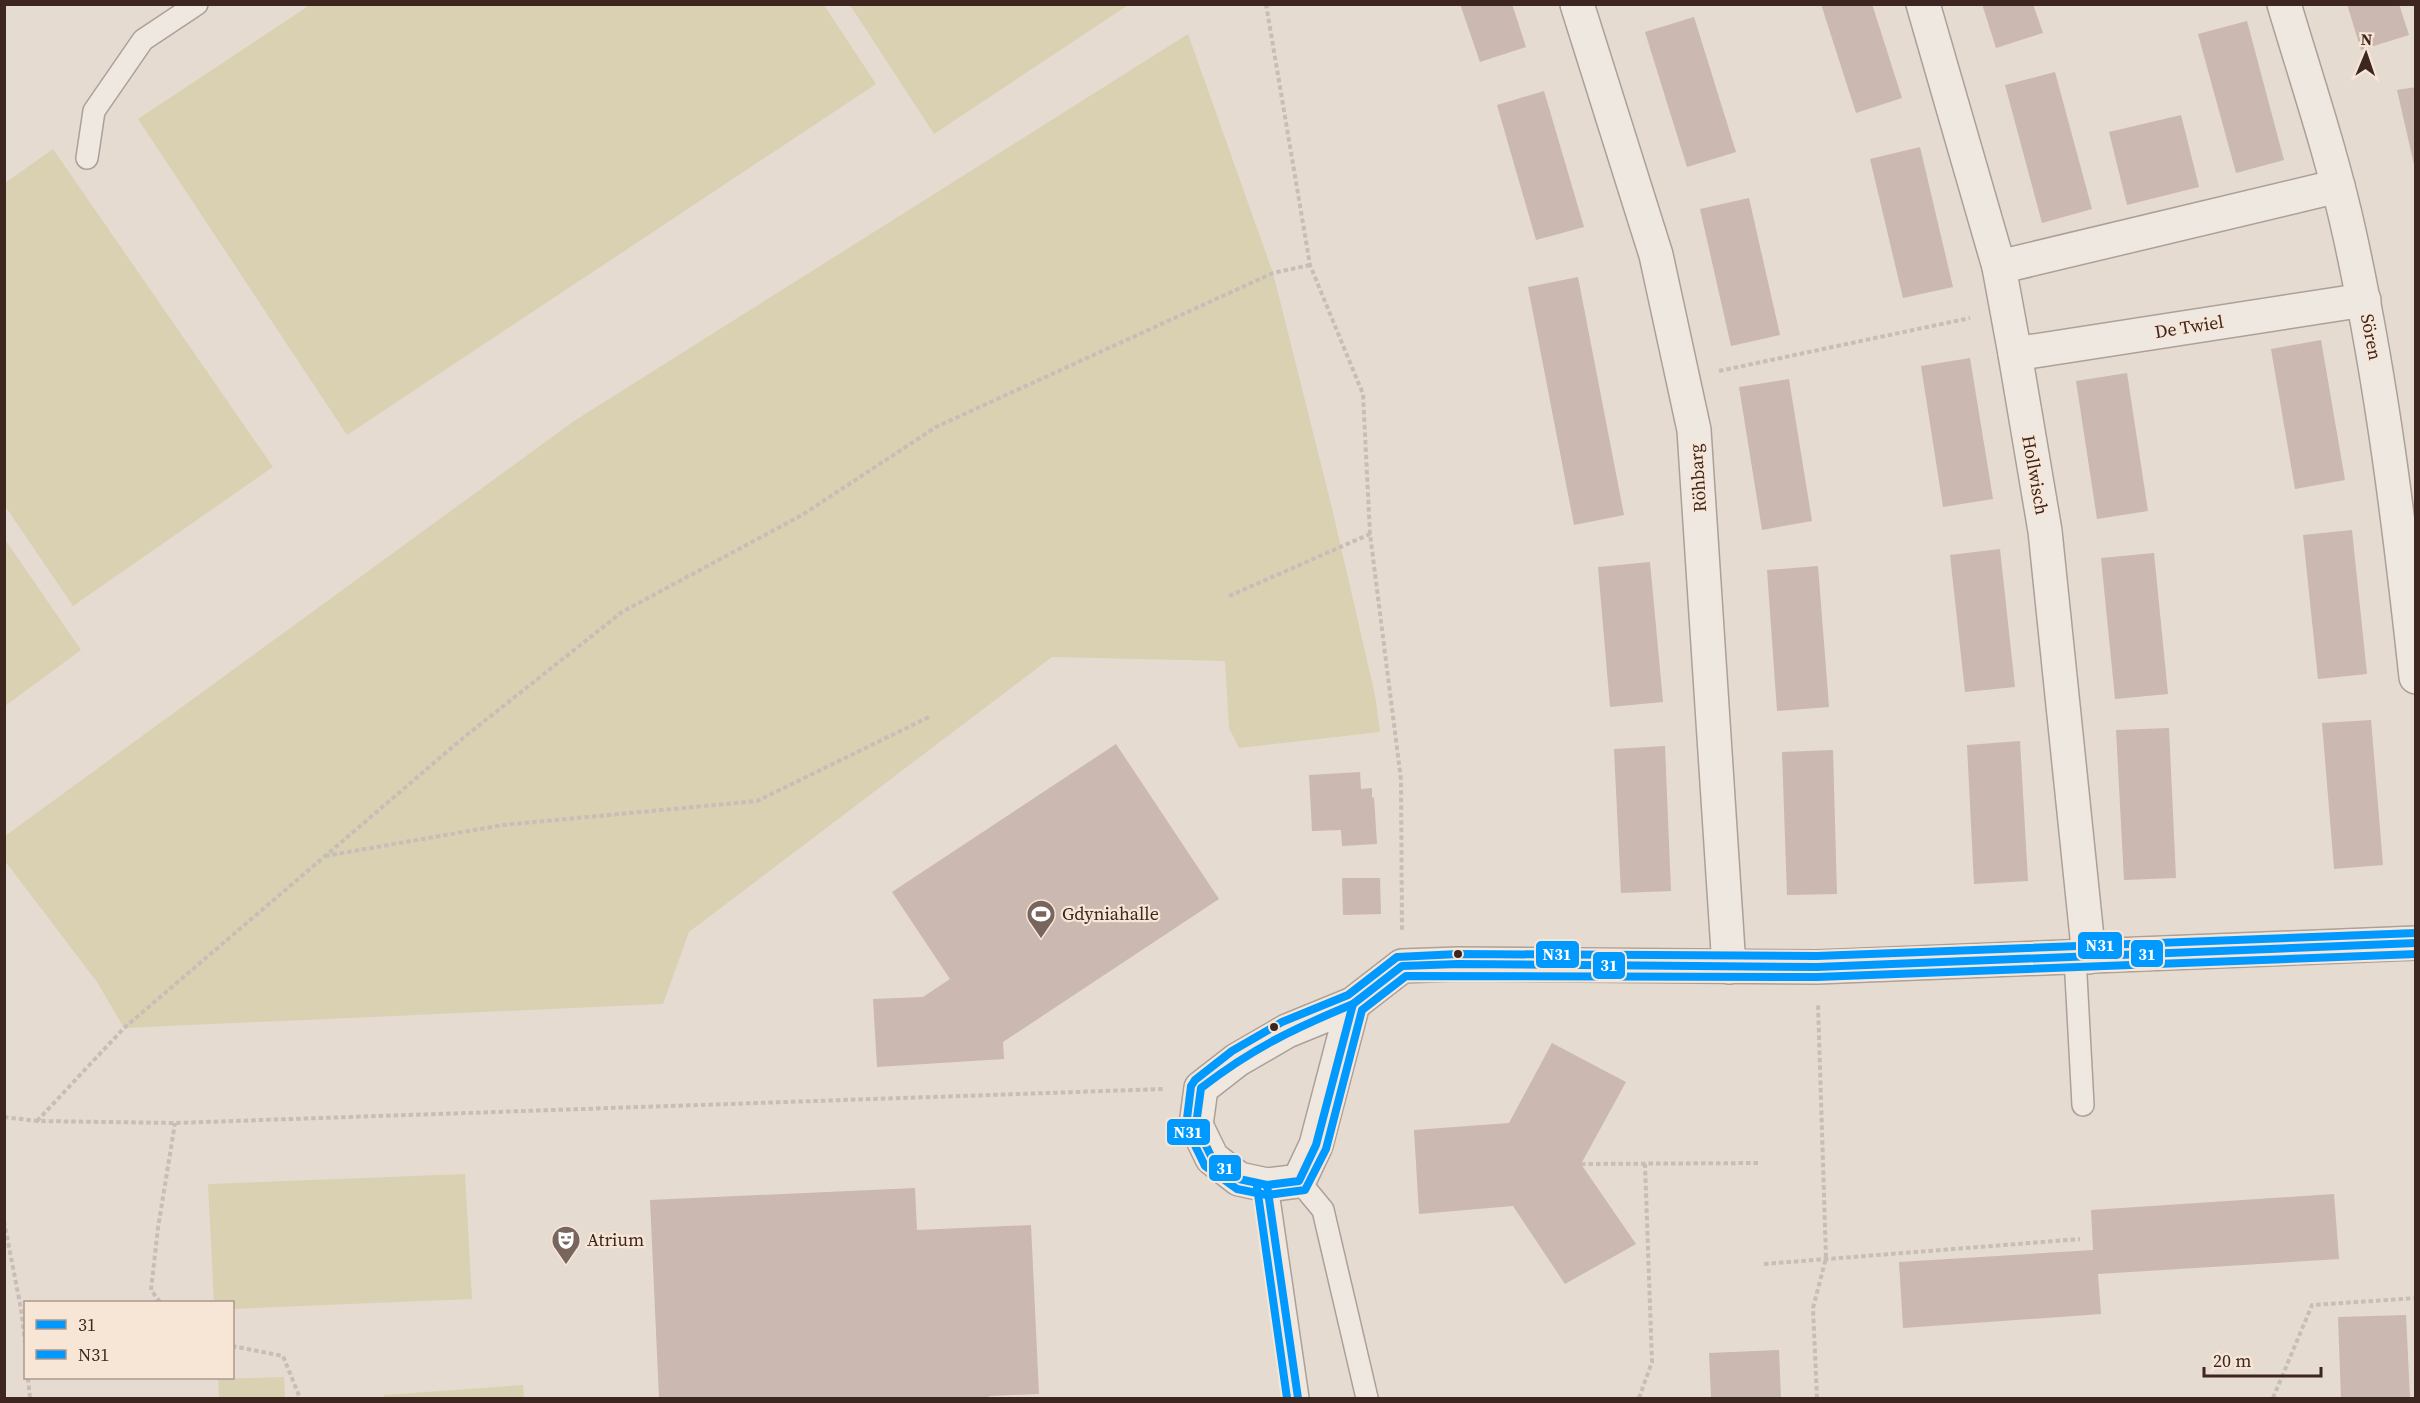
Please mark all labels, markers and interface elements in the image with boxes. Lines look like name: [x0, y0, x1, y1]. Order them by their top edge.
north arrow: [2336, 24, 2396, 84]
text: N: [2360, 28, 2373, 50]
street label: De Twiel: [2153, 309, 2225, 344]
street label: Sören: [2355, 312, 2388, 362]
street label: Hollwisch: [2016, 433, 2055, 517]
street label: Röhbarg: [1683, 443, 1712, 513]
sports icon: Gdyniahalle: [1025, 898, 1057, 940]
place label: Gdyniahalle: [1062, 901, 1159, 926]
line badge: N31: [2077, 931, 2123, 960]
text: N31: [2086, 934, 2115, 956]
line badge: 31: [2130, 939, 2164, 968]
line badge: N31: [1535, 940, 1580, 969]
text: N31: [1543, 943, 1572, 965]
text: 31: [2138, 943, 2156, 965]
unlabelled marker: [1452, 948, 1464, 960]
line badge: 31: [1592, 951, 1626, 980]
text: 31: [1600, 954, 1618, 976]
unlabelled marker: [1268, 1021, 1280, 1033]
line badge: N31: [1166, 1118, 1211, 1146]
text: N31: [1174, 1121, 1203, 1143]
line badge: 31: [1208, 1154, 1242, 1182]
text: 31: [1216, 1157, 1234, 1179]
theatre icon: Atrium: [550, 1224, 582, 1266]
place label: Atrium: [587, 1227, 644, 1252]
legend: [24, 1301, 234, 1379]
text: 31: [78, 1312, 96, 1337]
scale bar: [2204, 1340, 2321, 1378]
text: N31: [78, 1342, 109, 1367]
text: 20 m: [2213, 1348, 2251, 1373]

